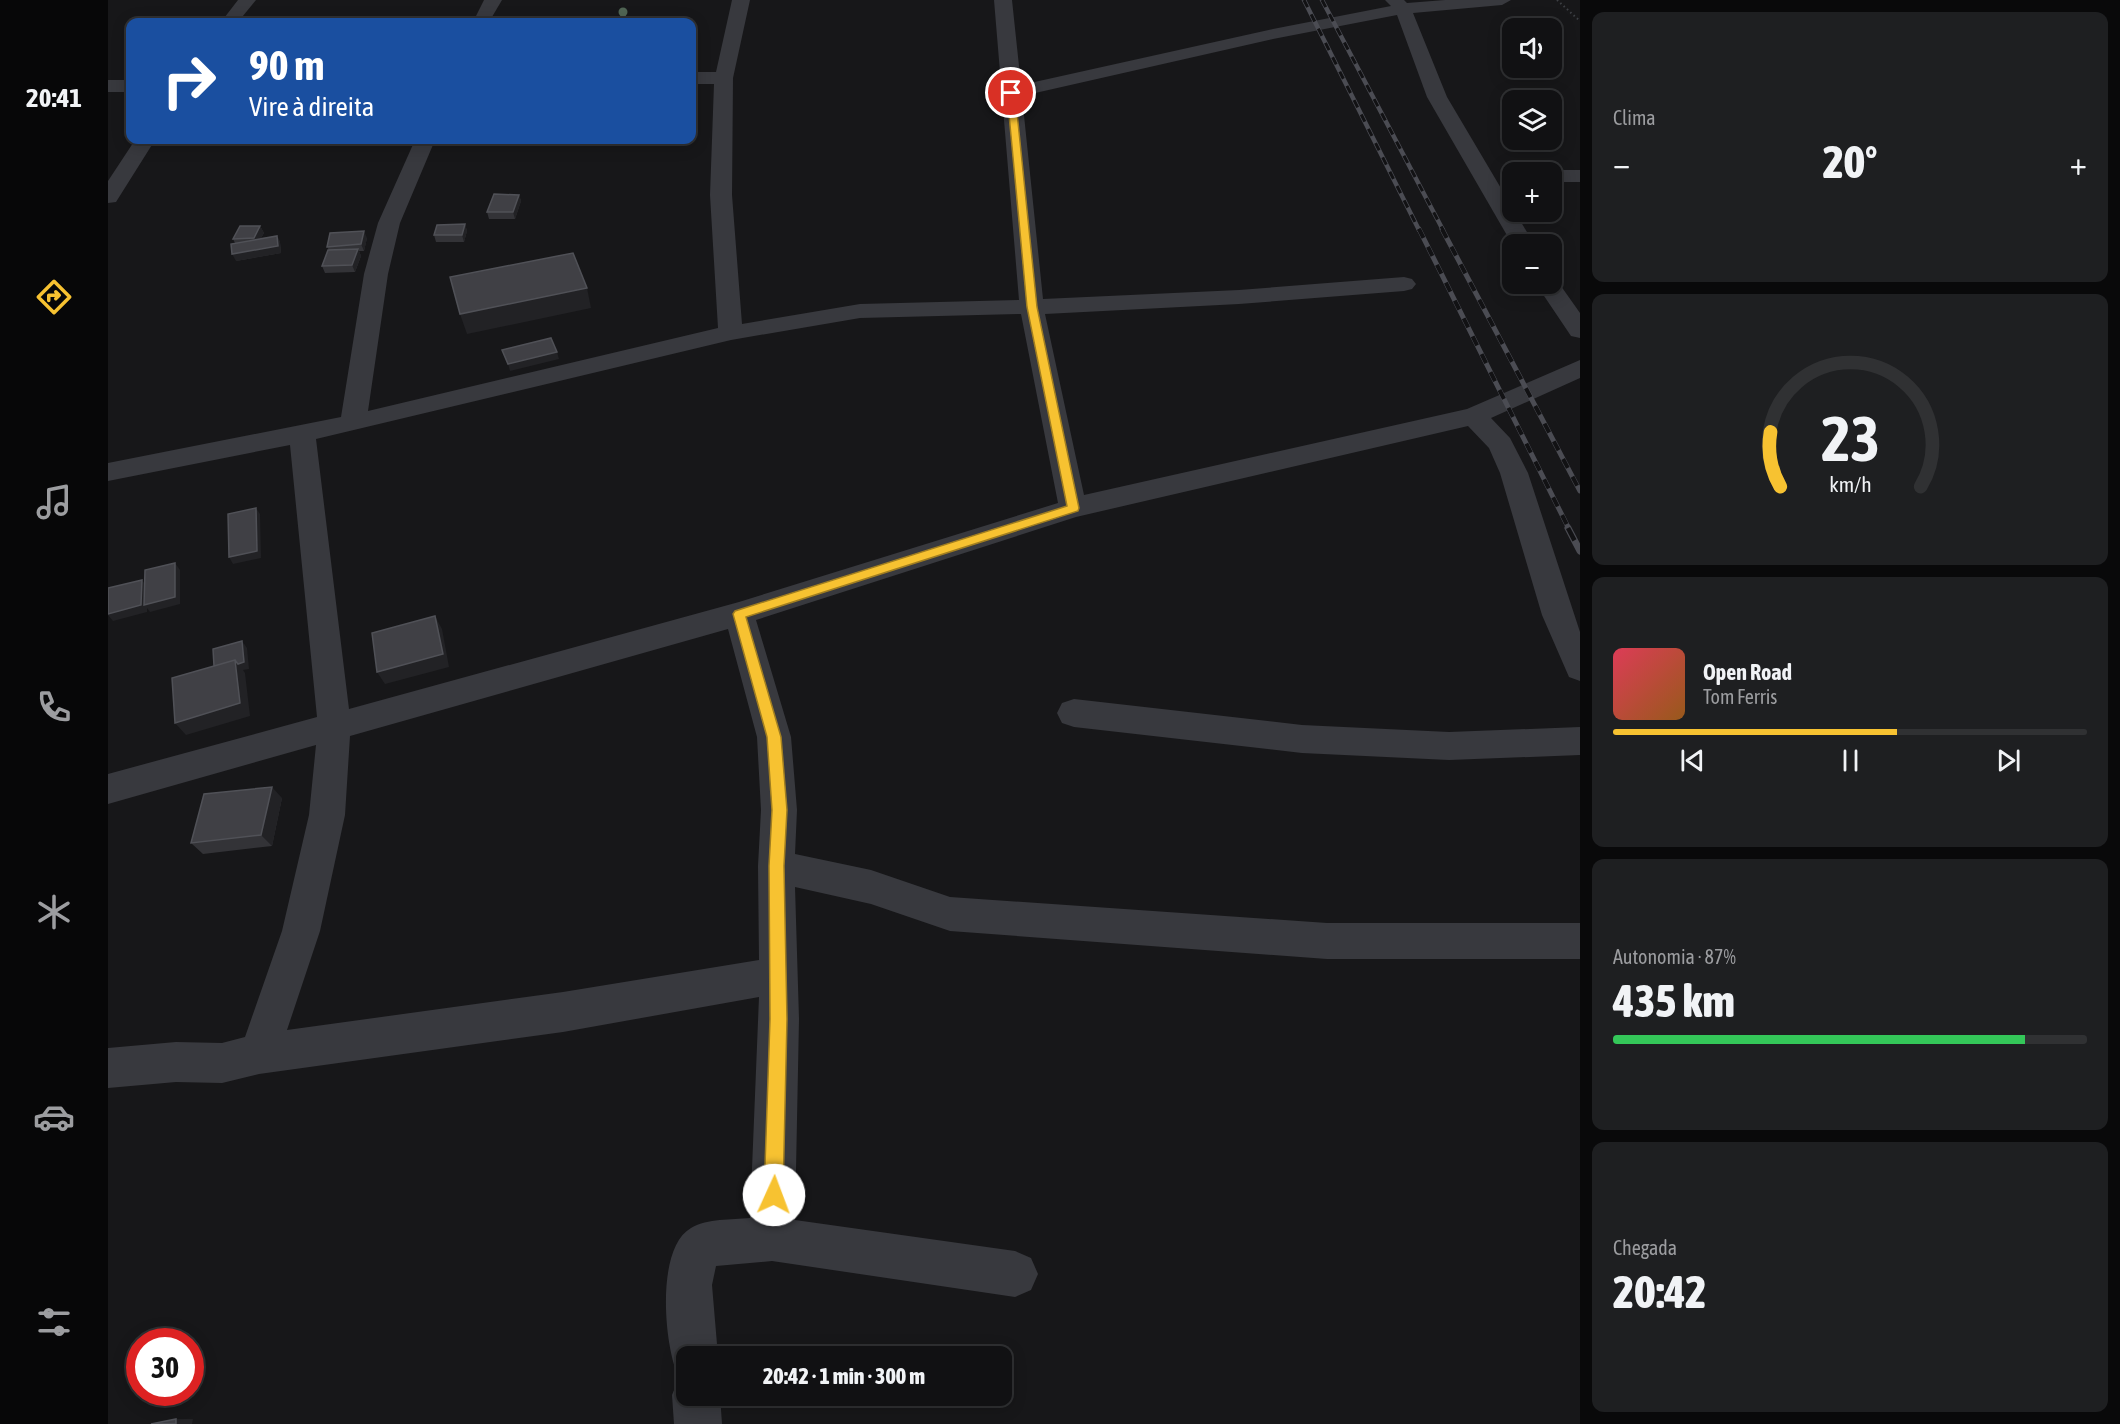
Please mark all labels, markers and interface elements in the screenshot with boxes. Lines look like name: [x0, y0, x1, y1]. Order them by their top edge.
map controls: [1502, 18, 1562, 294]
button: sound: [1502, 18, 1562, 78]
text: 90 m: [249, 41, 324, 89]
icon: right: [150, 42, 228, 120]
pin: [985, 67, 1036, 118]
icon: arrive: [994, 76, 1027, 109]
text: 20:41: [26, 82, 82, 113]
button: layers: [1502, 90, 1562, 150]
text: Vire à direita: [249, 91, 374, 122]
text: Clima: [1613, 106, 1656, 129]
text: 20°: [1823, 136, 1877, 188]
text: −: [1613, 144, 1630, 182]
text: +: [2070, 144, 2087, 182]
button: +: [1502, 162, 1562, 222]
button: −: [1502, 234, 1562, 294]
icon: directions: [33, 276, 75, 318]
text: 23: [1821, 403, 1879, 474]
text: km/h: [1829, 472, 1871, 497]
icon: music: [33, 481, 75, 523]
text: Open Road: [1703, 659, 1792, 685]
text: Tom Ferris: [1703, 685, 1777, 708]
icon: phone: [33, 686, 75, 728]
icon: previous: [1676, 744, 1709, 777]
icon: pause: [1834, 744, 1867, 777]
icon: next: [1992, 744, 2025, 777]
icon: climate: [33, 891, 75, 933]
text: Autonomia · 87%: [1613, 945, 1736, 968]
text: 435 km: [1613, 975, 1735, 1027]
icon: car: [33, 1096, 75, 1138]
position arrow: [742, 1163, 806, 1227]
text: Chegada: [1613, 1236, 1677, 1259]
text: 20:42: [1613, 1266, 1707, 1318]
icon: filters: [33, 1301, 75, 1343]
speed limit sign: 30: [126, 1328, 204, 1406]
text: 20:42 · 1 min · 300 m: [763, 1363, 925, 1389]

